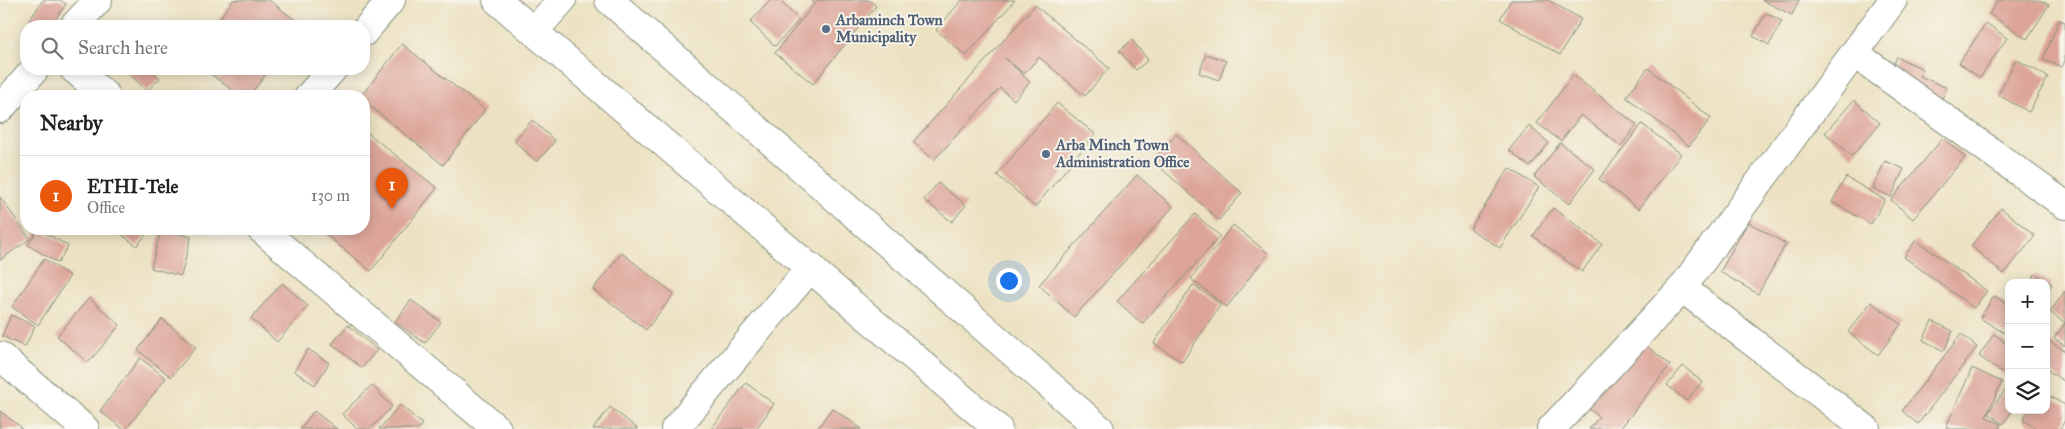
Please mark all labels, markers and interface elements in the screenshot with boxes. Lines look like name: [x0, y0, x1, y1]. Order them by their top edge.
place label: Arbaminch Town Municipality: [835, 11, 944, 47]
search box: [20, 20, 370, 75]
marker: Arbaminch Town Municipality: [820, 23, 832, 35]
icon: search: [38, 34, 66, 62]
text: Search here: [78, 36, 168, 59]
text: Nearby: [40, 110, 103, 136]
place label: Arba Minch Town Administration Office: [1055, 136, 1190, 171]
marker: Arba Minch Town Administration Office: [1040, 148, 1052, 160]
pin: 1: [376, 168, 408, 209]
text: ETHI-Tele: [87, 175, 178, 198]
text: 1: [53, 186, 59, 205]
text: 130 m: [311, 186, 350, 205]
text: Office: [87, 198, 125, 217]
your location: [996, 268, 1022, 294]
map controls: [2005, 279, 2050, 414]
button: +: [2005, 279, 2050, 324]
button: −: [2005, 324, 2050, 369]
button: layers: [2005, 369, 2050, 414]

